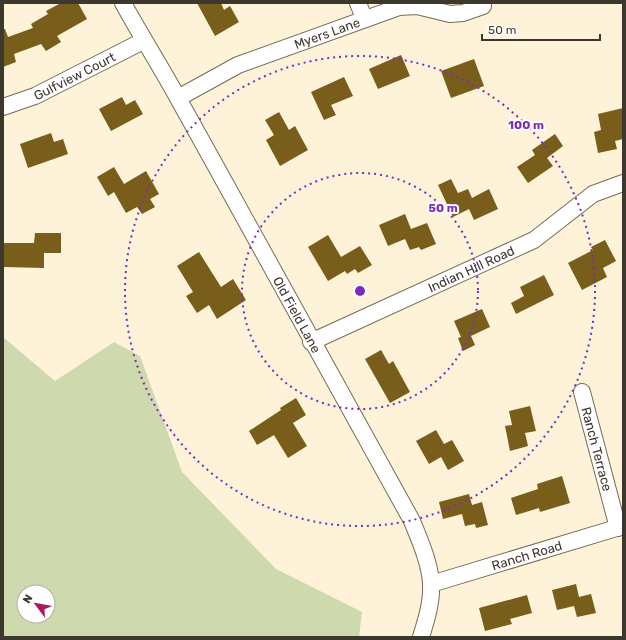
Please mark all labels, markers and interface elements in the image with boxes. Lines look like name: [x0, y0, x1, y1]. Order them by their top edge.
street label: Myers Lane: [292, 15, 362, 52]
scale bar: [482, 16, 600, 42]
text: 50 m: [488, 23, 516, 37]
street label: Gulfview Court: [31, 49, 118, 103]
text: 100 m: [508, 118, 544, 132]
text: 50 m: [428, 201, 458, 215]
street label: Indian Hill Road: [426, 243, 517, 296]
street label: Old Field Lane: [270, 274, 324, 355]
centre of rings: [353, 284, 367, 298]
street label: Ranch Terrace: [578, 405, 615, 493]
street label: Ranch Road: [490, 538, 564, 573]
north arrow: [16, 584, 56, 624]
text: N: [20, 592, 36, 606]

